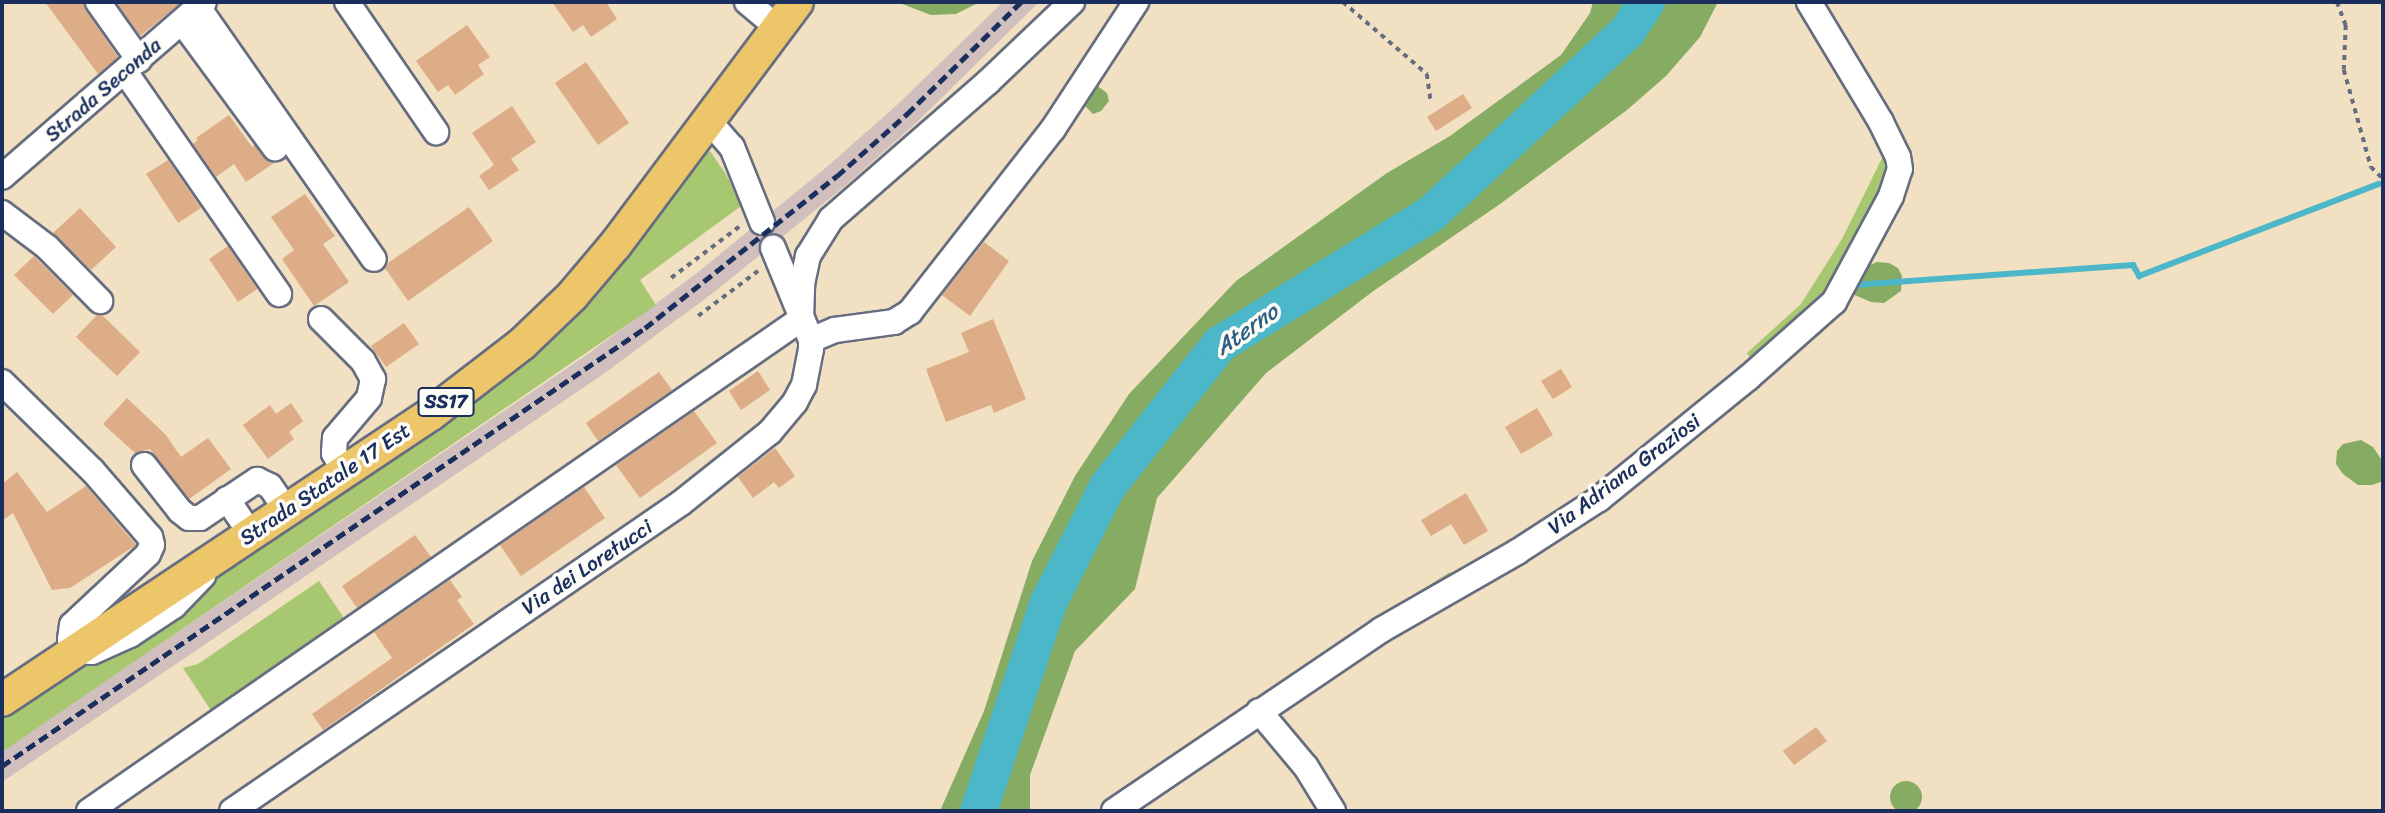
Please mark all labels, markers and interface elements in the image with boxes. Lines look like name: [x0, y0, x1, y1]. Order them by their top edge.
street label: Strada Seconda: [39, 32, 167, 148]
water label: Aterno: [1210, 298, 1284, 362]
road number: SS17: [416, 386, 476, 418]
street label: Via Adriana Graziosi: [1543, 408, 1705, 540]
street label: Strada Statale 17 Est: [235, 418, 415, 550]
street label: Via dei Loretucci: [516, 513, 658, 621]

